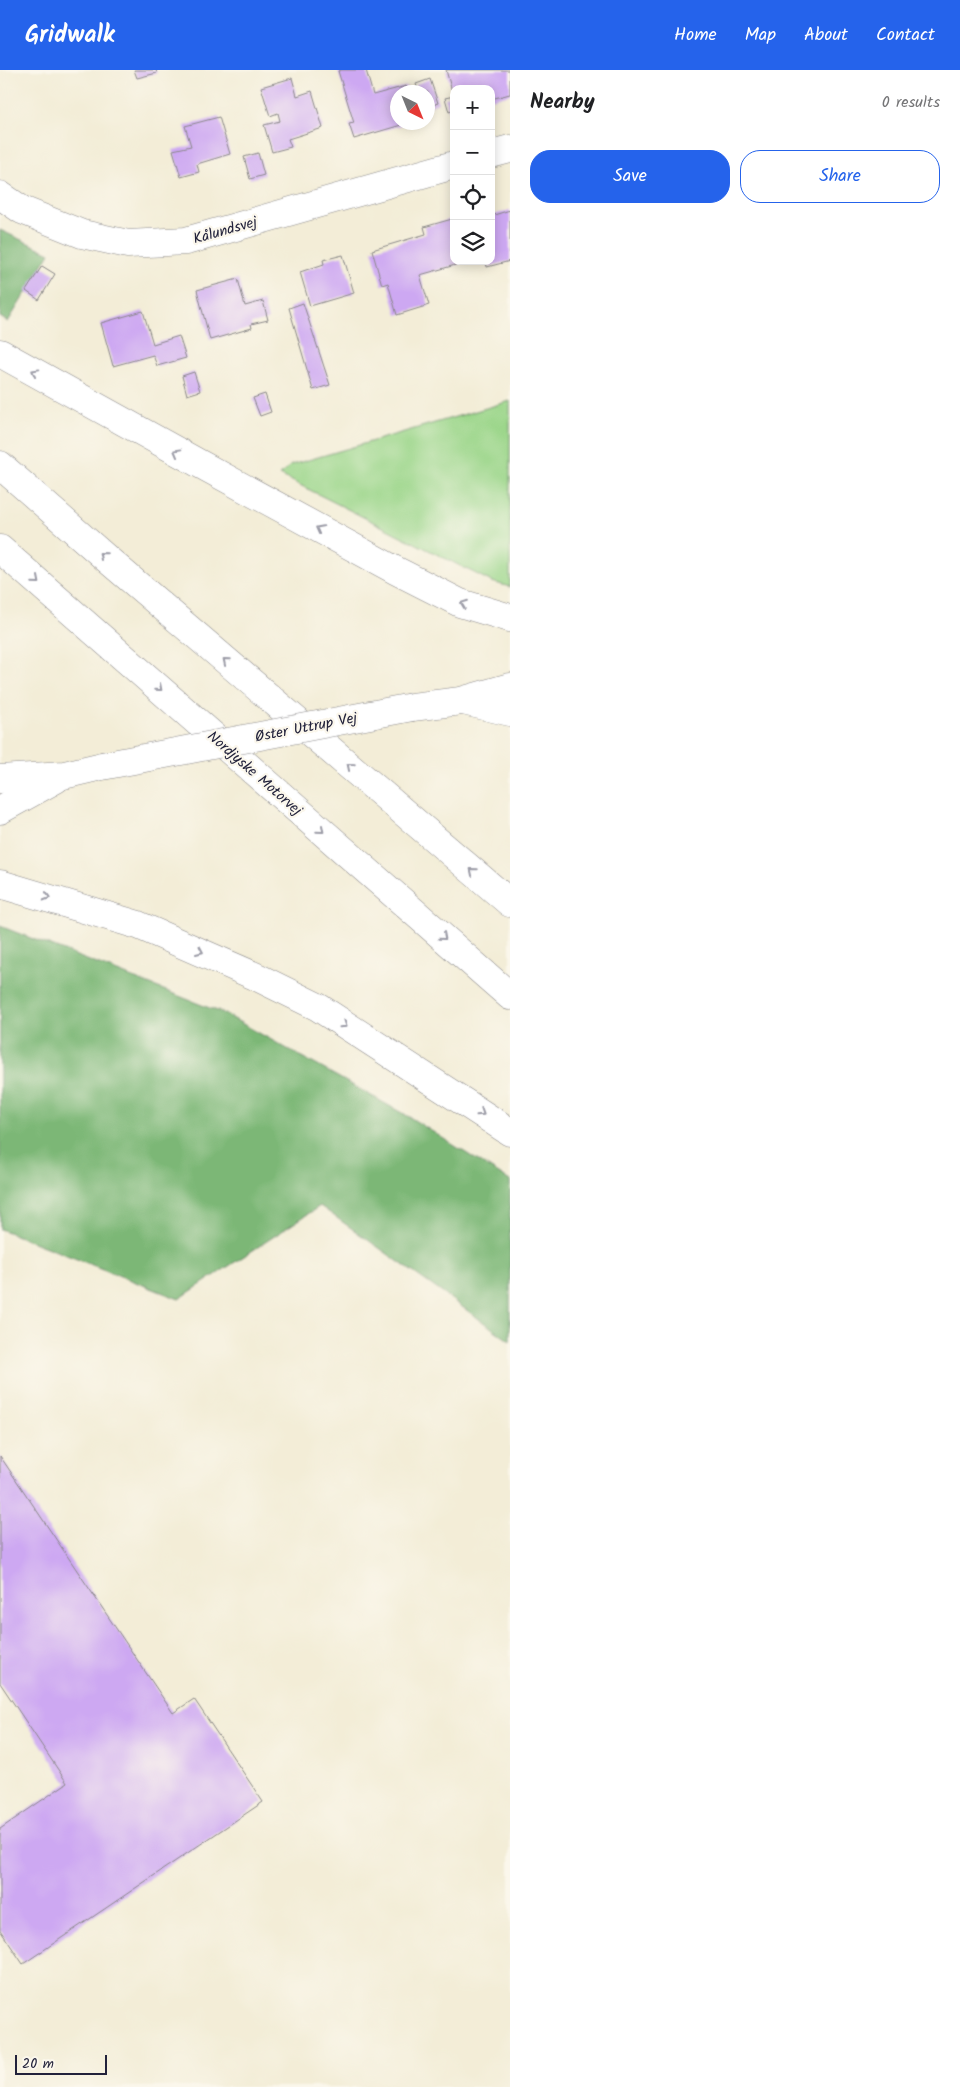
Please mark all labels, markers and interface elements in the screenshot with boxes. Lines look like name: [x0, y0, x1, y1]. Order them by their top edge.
text: Gridwalk: [25, 16, 115, 55]
text: Home: [674, 21, 717, 50]
text: Map: [745, 21, 776, 50]
text: About: [804, 21, 848, 50]
text: Contact: [876, 21, 935, 50]
north arrow: [390, 85, 435, 130]
map controls: [450, 85, 495, 265]
button: +: [450, 85, 495, 130]
text: Nearby: [530, 86, 595, 119]
text: 0 results: [882, 90, 940, 115]
button: −: [450, 130, 495, 175]
button: Save: [530, 150, 730, 203]
button: Share: [740, 150, 940, 203]
button: locate: [450, 175, 495, 220]
street label: Kålundsvej: [190, 210, 261, 252]
button: layers: [450, 220, 495, 265]
one-way arrow: [31, 369, 40, 379]
one-way arrow: [173, 448, 182, 458]
one-way arrow: [316, 525, 325, 535]
one-way arrow: [99, 552, 108, 561]
one-way arrow: [31, 576, 40, 585]
one-way arrow: [460, 600, 468, 610]
one-way arrow: [222, 657, 231, 666]
one-way arrow: [153, 683, 162, 691]
street label: Øster Uttrup Vej: [253, 706, 360, 750]
street label: Nordjyske Motorvej: [201, 725, 308, 823]
one-way arrow: [346, 763, 355, 772]
one-way arrow: [315, 824, 324, 833]
one-way arrow: [470, 868, 479, 877]
one-way arrow: [42, 891, 51, 901]
one-way arrow: [437, 931, 446, 940]
one-way arrow: [195, 944, 204, 955]
one-way arrow: [339, 1019, 348, 1028]
one-way arrow: [475, 1107, 484, 1116]
scale bar: [15, 2052, 108, 2075]
text: 20 m: [22, 2053, 54, 2075]

